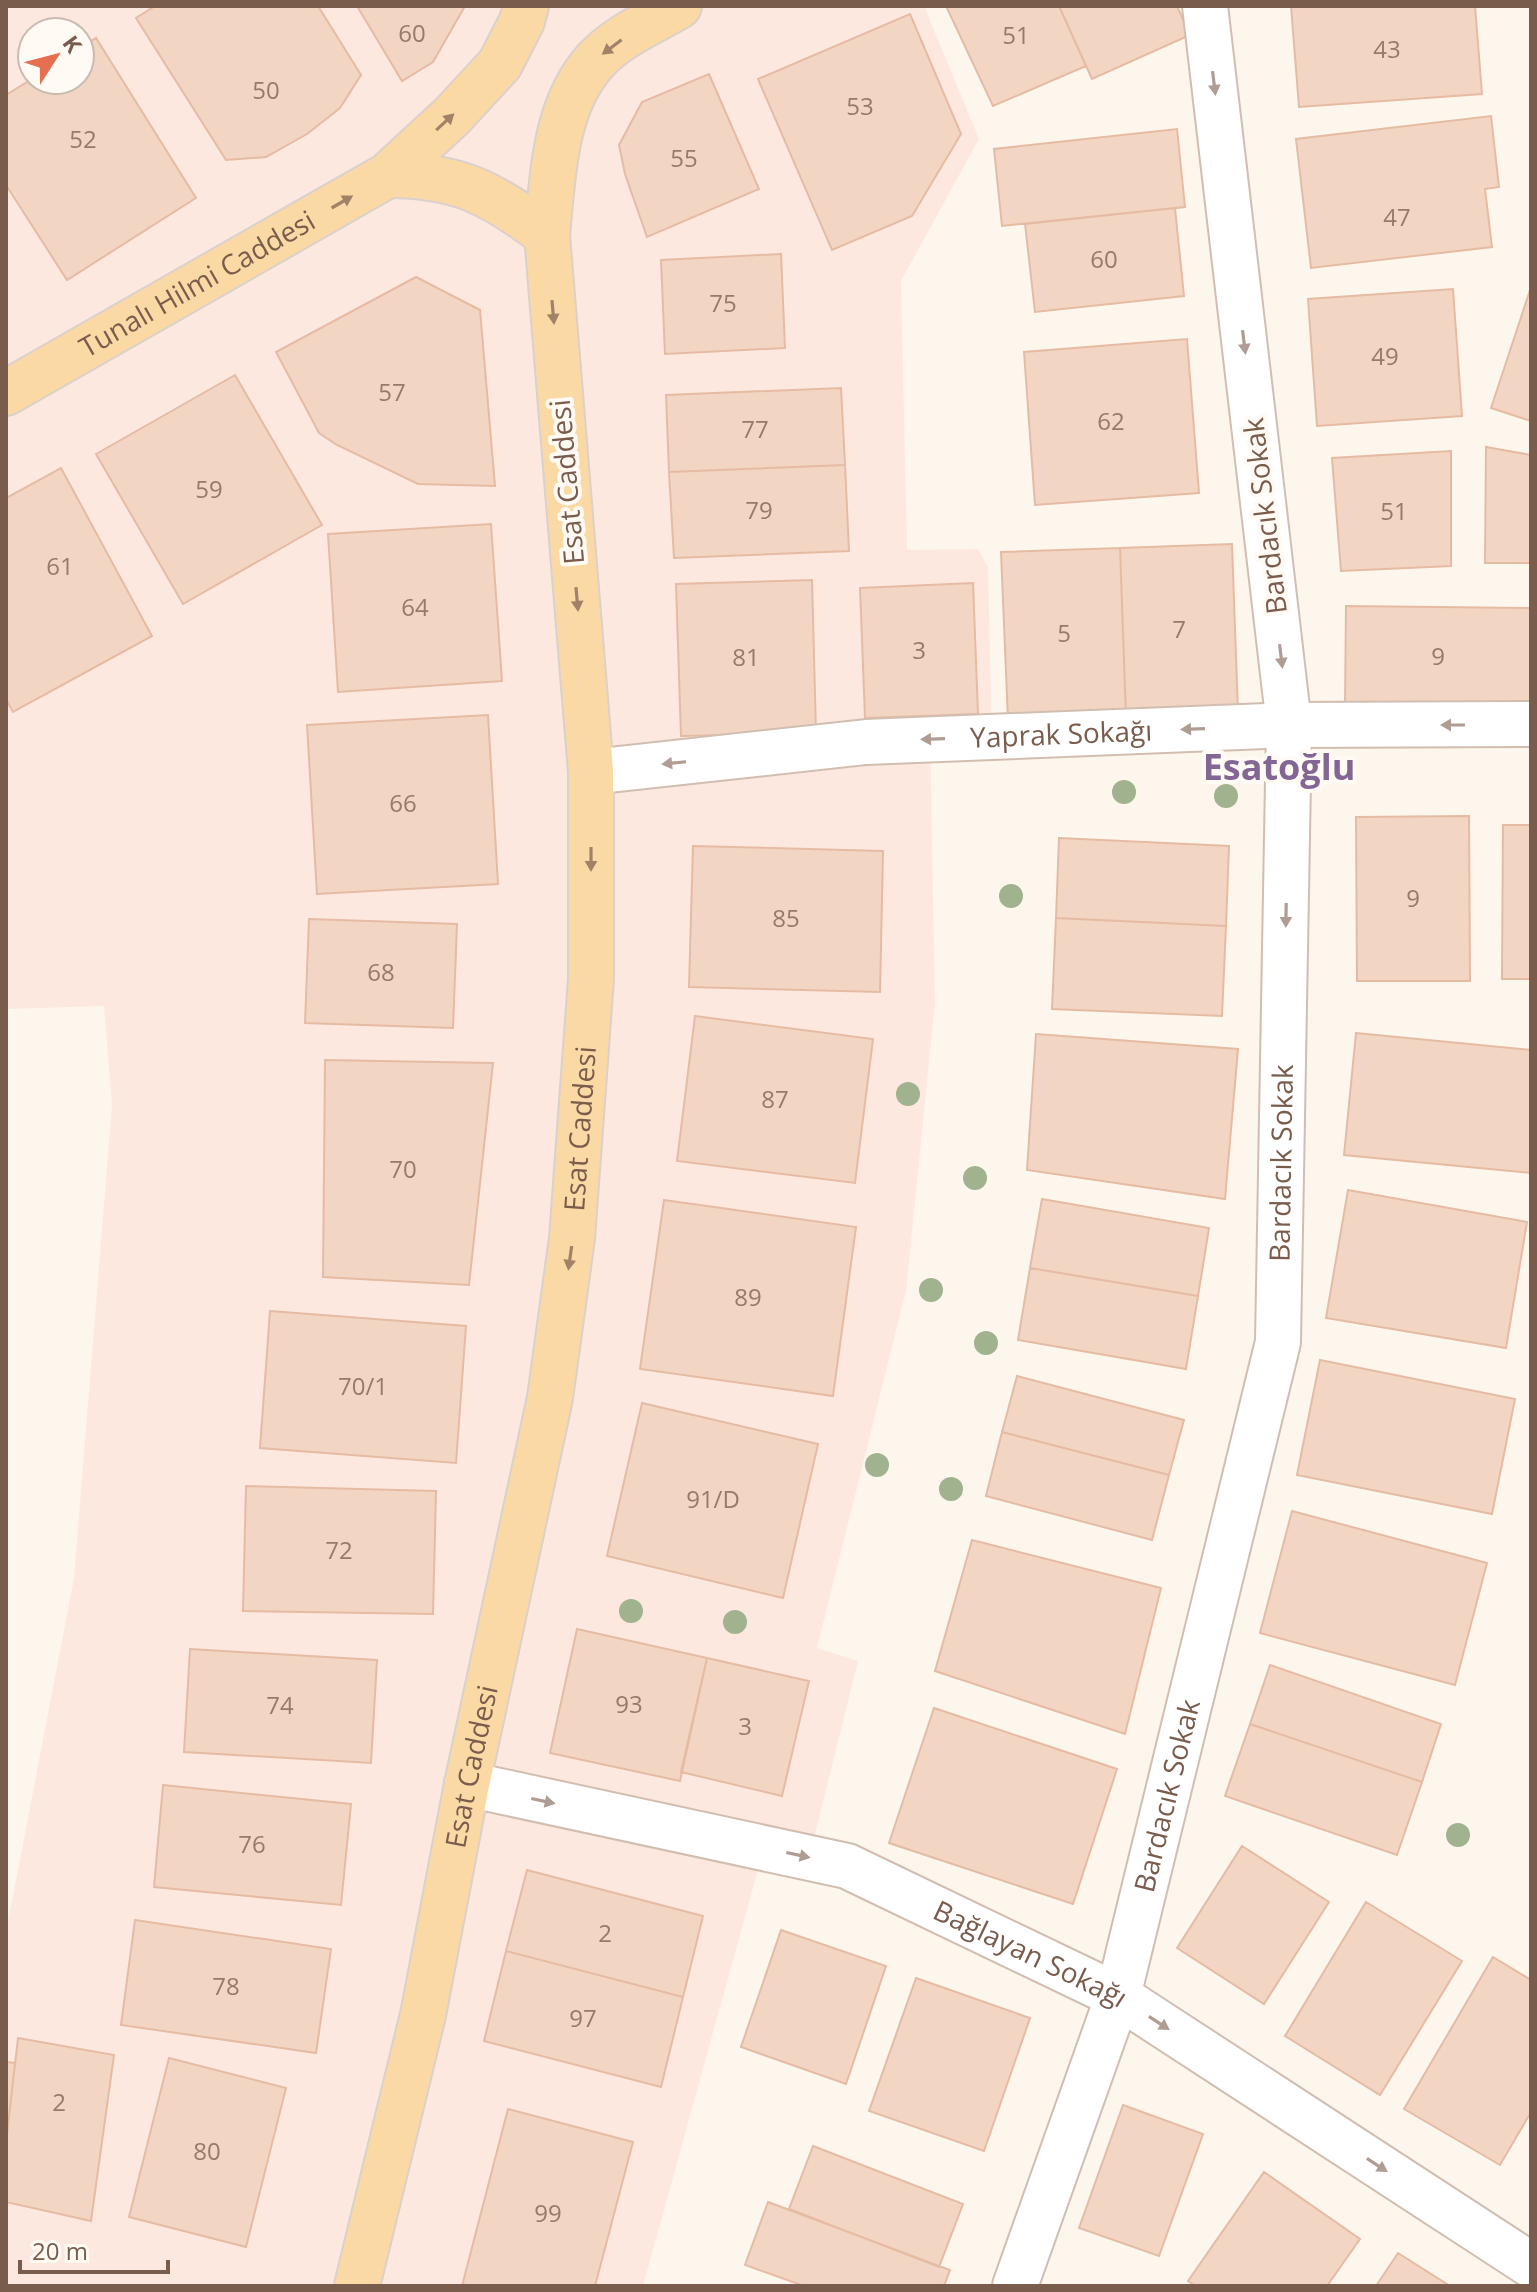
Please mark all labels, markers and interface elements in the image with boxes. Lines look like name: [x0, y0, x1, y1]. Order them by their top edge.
north arrow: [16, 16, 96, 96]
house number: 60: [398, 16, 426, 49]
house number: 51: [1002, 18, 1030, 51]
text: K: [57, 29, 90, 59]
house number: 43: [1373, 32, 1401, 65]
one-way arrow: [602, 38, 622, 54]
one-way arrow: [1208, 71, 1221, 96]
house number: 50: [252, 73, 280, 106]
house number: 53: [846, 89, 874, 122]
one-way arrow: [435, 114, 454, 132]
house number: 52: [69, 122, 97, 155]
house number: 55: [670, 141, 698, 174]
one-way arrow: [330, 195, 353, 209]
house number: 47: [1383, 200, 1411, 233]
street label: Tunalı Hilmi Caddesi: [72, 201, 321, 365]
house number: 60: [1090, 242, 1118, 275]
house number: 75: [709, 286, 737, 319]
one-way arrow: [547, 300, 560, 325]
one-way arrow: [1238, 330, 1251, 355]
house number: 49: [1371, 339, 1399, 372]
house number: 57: [378, 375, 406, 408]
street label: Esat Caddesi: [540, 398, 592, 566]
house number: 62: [1097, 404, 1125, 437]
house number: 77: [741, 412, 769, 445]
street label: Bardacık Sokak: [1233, 416, 1295, 616]
house number: 59: [195, 472, 223, 505]
house number: 79: [745, 493, 773, 526]
house number: 51: [1380, 494, 1408, 527]
house number: 61: [46, 549, 74, 582]
one-way arrow: [571, 587, 584, 612]
house number: 64: [401, 590, 429, 623]
house number: 7: [1172, 612, 1186, 645]
house number: 5: [1057, 616, 1071, 649]
house number: 3: [912, 633, 926, 666]
house number: 9: [1431, 639, 1445, 672]
house number: 81: [732, 640, 760, 673]
one-way arrow: [1275, 643, 1288, 668]
street label: Yaprak Sokağı: [969, 711, 1153, 756]
one-way arrow: [1440, 719, 1465, 731]
one-way arrow: [1180, 723, 1205, 736]
one-way arrow: [920, 733, 945, 746]
district label: Esatoğlu: [1203, 742, 1355, 791]
one-way arrow: [662, 757, 687, 770]
house number: 66: [389, 786, 417, 819]
one-way arrow: [585, 847, 597, 872]
house number: 9: [1406, 881, 1420, 914]
house number: 85: [772, 901, 800, 934]
one-way arrow: [1279, 903, 1292, 928]
house number: 68: [367, 955, 395, 988]
street label: Esat Caddesi: [554, 1045, 604, 1212]
street label: Bardacık Sokak: [1259, 1064, 1301, 1262]
house number: 87: [761, 1082, 789, 1115]
house number: 70: [389, 1152, 417, 1185]
one-way arrow: [563, 1246, 576, 1271]
house number: 89: [734, 1280, 762, 1313]
house number: 70/1: [338, 1369, 388, 1402]
house number: 91/D: [686, 1482, 740, 1515]
house number: 72: [325, 1533, 353, 1566]
street label: Esat Caddesi: [435, 1681, 506, 1851]
house number: 93: [615, 1687, 643, 1720]
house number: 74: [266, 1688, 294, 1721]
street label: Bardacık Sokak: [1124, 1695, 1208, 1896]
house number: 3: [738, 1709, 752, 1742]
one-way arrow: [531, 1795, 556, 1807]
house number: 76: [238, 1827, 266, 1860]
one-way arrow: [785, 1849, 810, 1862]
street label: Bağlayan Sokağı: [928, 1890, 1135, 2015]
house number: 2: [598, 1916, 612, 1949]
house number: 78: [212, 1969, 240, 2002]
house number: 97: [569, 2001, 597, 2034]
one-way arrow: [1148, 2015, 1170, 2029]
house number: 2: [52, 2085, 66, 2118]
house number: 80: [193, 2134, 221, 2167]
one-way arrow: [1366, 2157, 1388, 2171]
house number: 99: [534, 2196, 562, 2229]
scale bar: [20, 2224, 168, 2274]
text: 20 m: [32, 2234, 88, 2267]

